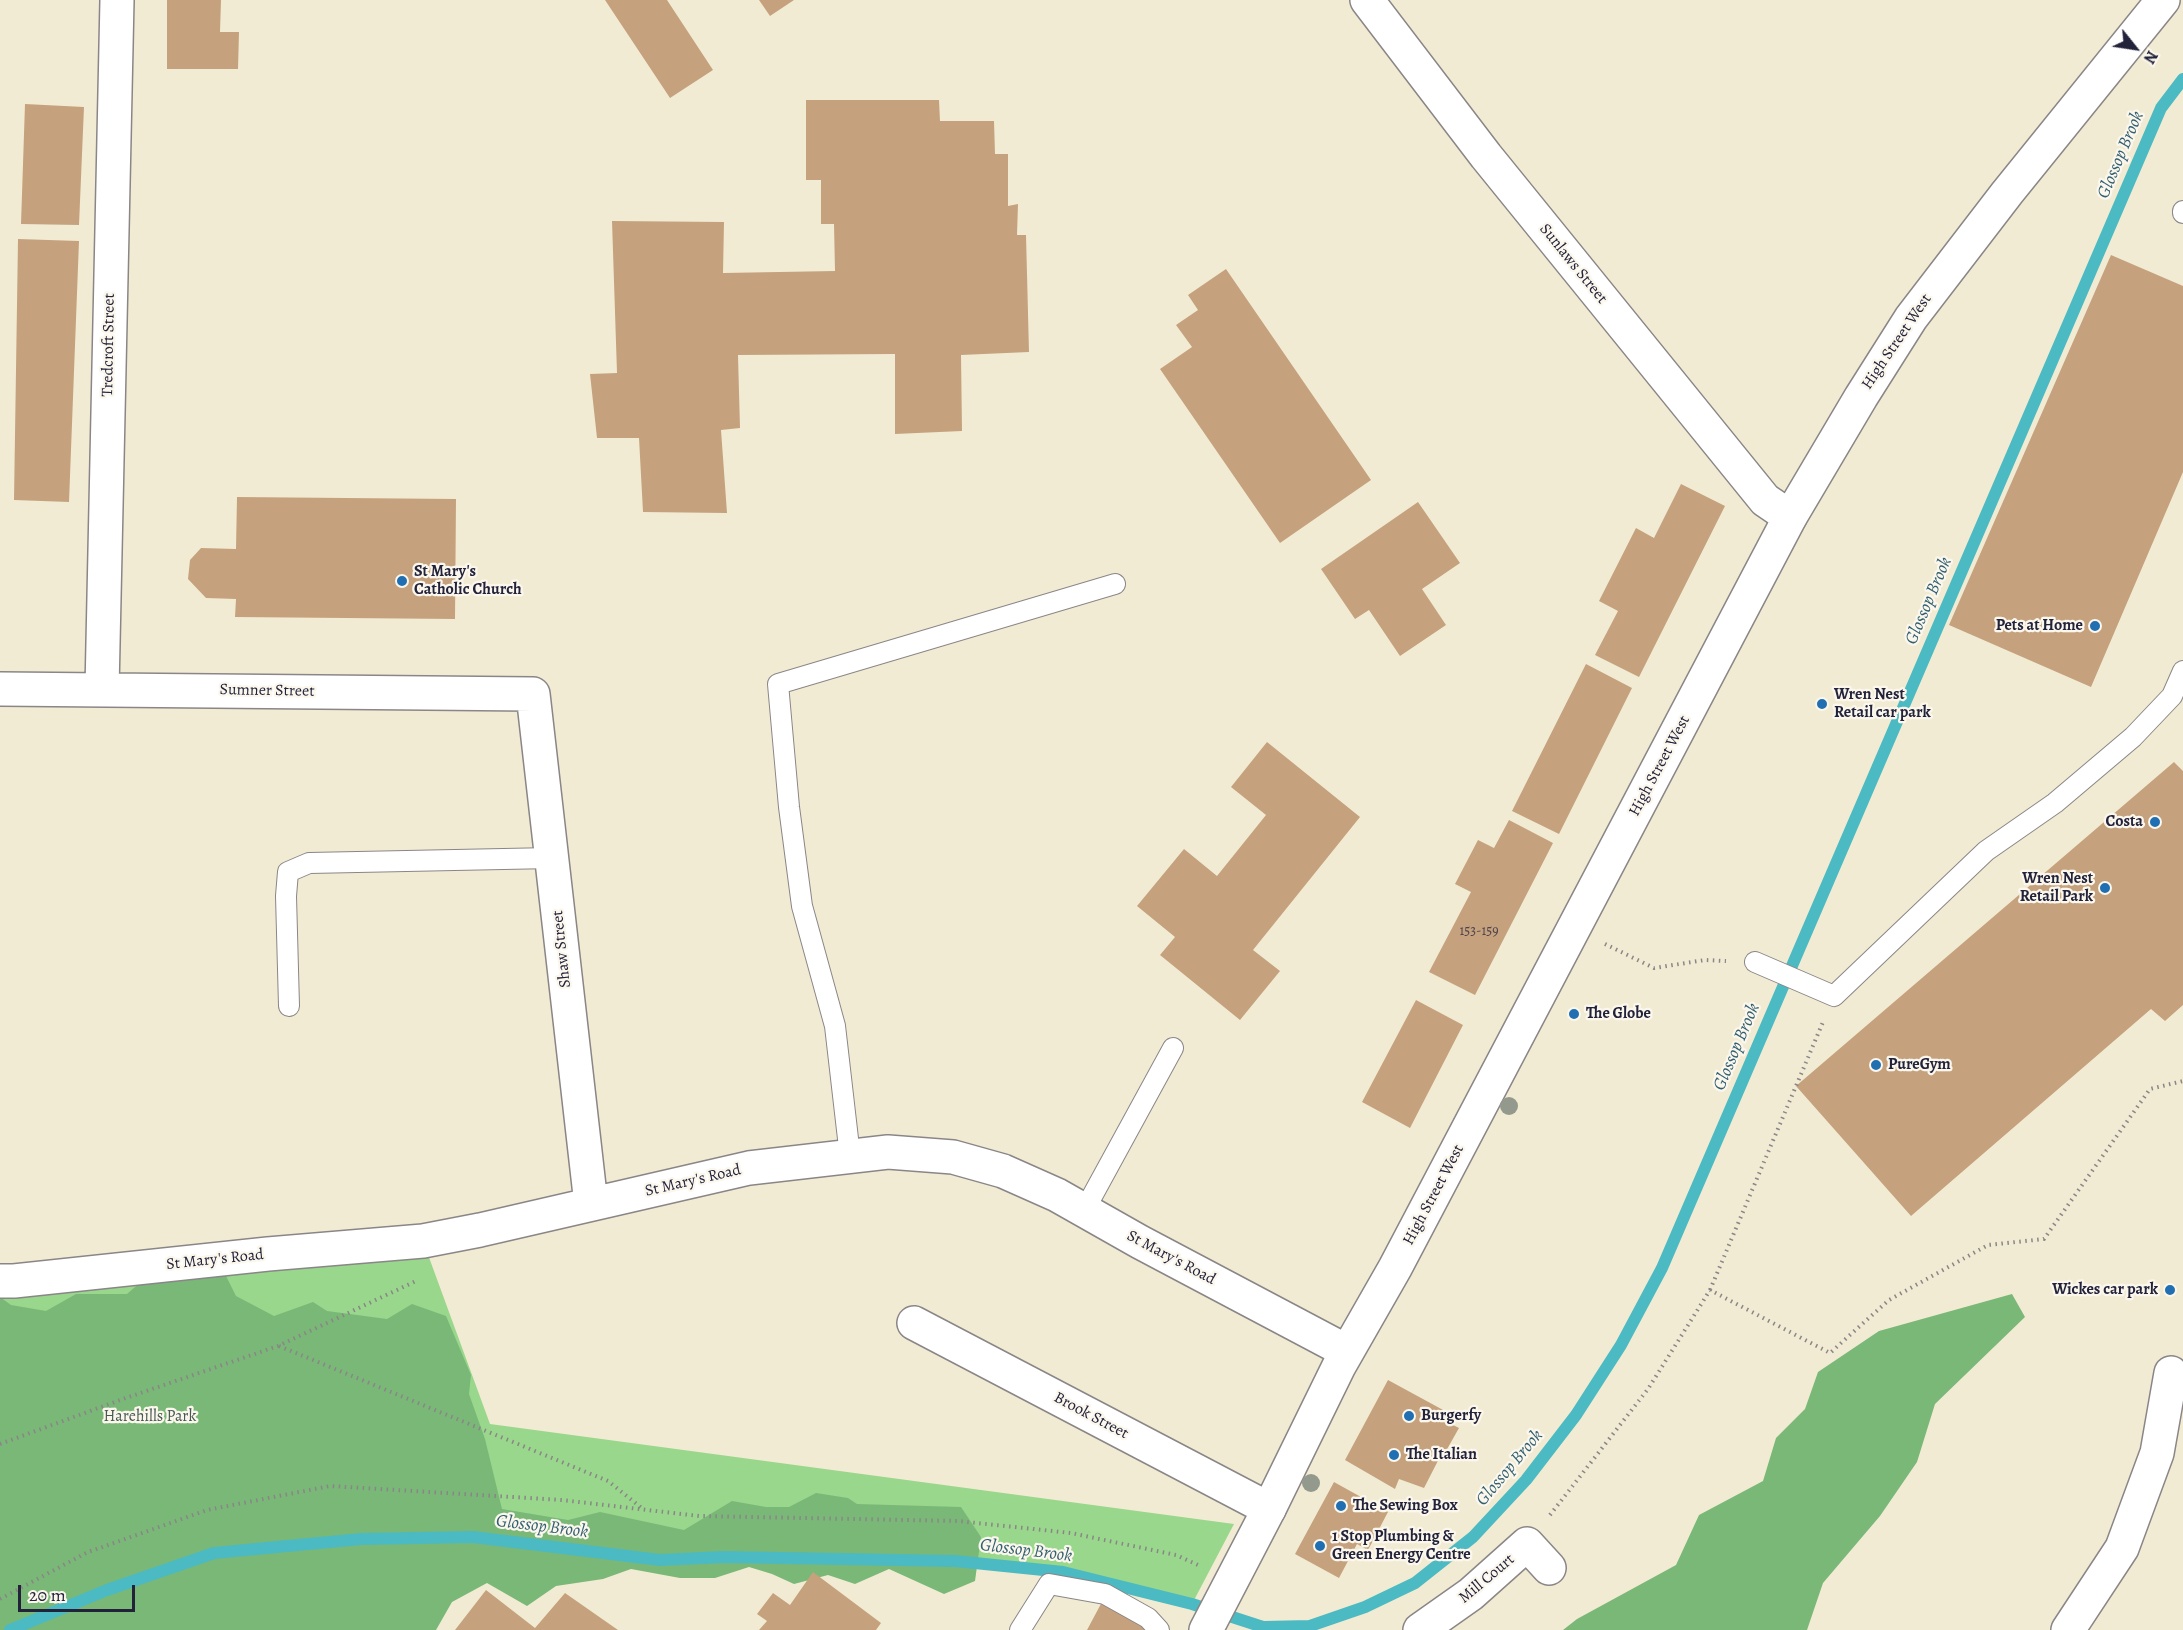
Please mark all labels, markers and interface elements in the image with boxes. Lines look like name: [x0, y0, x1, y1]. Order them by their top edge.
north arrow: [2105, 18, 2165, 78]
text: N: [2138, 46, 2163, 68]
water label: Glossop Brook: [2093, 108, 2149, 202]
street label: Sunlaws Street: [1535, 220, 1611, 308]
street label: High Street West: [1858, 291, 1936, 393]
street label: Tredcroft Street: [98, 293, 120, 397]
water label: Glossop Brook: [1901, 554, 1957, 648]
place label: St Mary's Catholic Church: [414, 562, 522, 600]
marker: St Mary's Catholic Church: [395, 574, 409, 588]
place label: Pets at Home: [1996, 616, 2083, 636]
marker: Pets at Home: [2088, 619, 2102, 633]
street label: Sumner Street: [219, 681, 315, 701]
place label: Wren Nest Retail car park: [1834, 685, 1931, 723]
marker: Wren Nest Retail car park: [1815, 697, 1829, 711]
street label: High Street West: [1625, 712, 1695, 820]
place label: Costa: [2106, 812, 2143, 832]
marker: Costa: [2148, 815, 2162, 829]
place label: Wren Nest Retail Park: [2020, 869, 2093, 907]
marker: Wren Nest Retail Park: [2098, 881, 2112, 895]
street label: Shaw Street: [548, 909, 576, 989]
house number: 153-159: [1459, 924, 1499, 940]
water label: Glossop Brook: [1709, 1000, 1765, 1094]
place label: The Globe: [1586, 1004, 1651, 1024]
marker: The Globe: [1567, 1007, 1581, 1021]
place label: PureGym: [1888, 1055, 1951, 1075]
marker: PureGym: [1869, 1058, 1883, 1072]
street label: High Street West: [1399, 1141, 1469, 1249]
street label: St Mary's Road: [643, 1161, 743, 1201]
street label: St Mary's Road: [1123, 1227, 1219, 1289]
street label: St Mary's Road: [165, 1245, 265, 1275]
place label: Wickes car park: [2052, 1280, 2158, 1300]
marker: Wickes car park: [2163, 1283, 2177, 1297]
street label: Brook Street: [1050, 1388, 1132, 1444]
place label: Burgerfy: [1421, 1406, 1481, 1426]
park label: Harehills Park: [104, 1407, 196, 1427]
marker: Burgerfy: [1402, 1409, 1416, 1423]
water label: Glossop Brook: [1472, 1425, 1548, 1511]
place label: The Italian: [1406, 1445, 1477, 1465]
marker: The Italian: [1387, 1448, 1401, 1462]
place label: The Sewing Box: [1353, 1496, 1458, 1516]
marker: The Sewing Box: [1334, 1499, 1348, 1513]
water label: Glossop Brook: [495, 1511, 589, 1543]
place label: 1 Stop Plumbing & Green Energy Centre: [1332, 1527, 1471, 1565]
water label: Glossop Brook: [979, 1535, 1073, 1567]
marker: 1 Stop Plumbing & Green Energy Centre: [1313, 1539, 1327, 1553]
street label: Mill Court: [1455, 1550, 1519, 1608]
scale bar: [21, 1573, 138, 1611]
text: 20 m: [29, 1583, 66, 1607]

